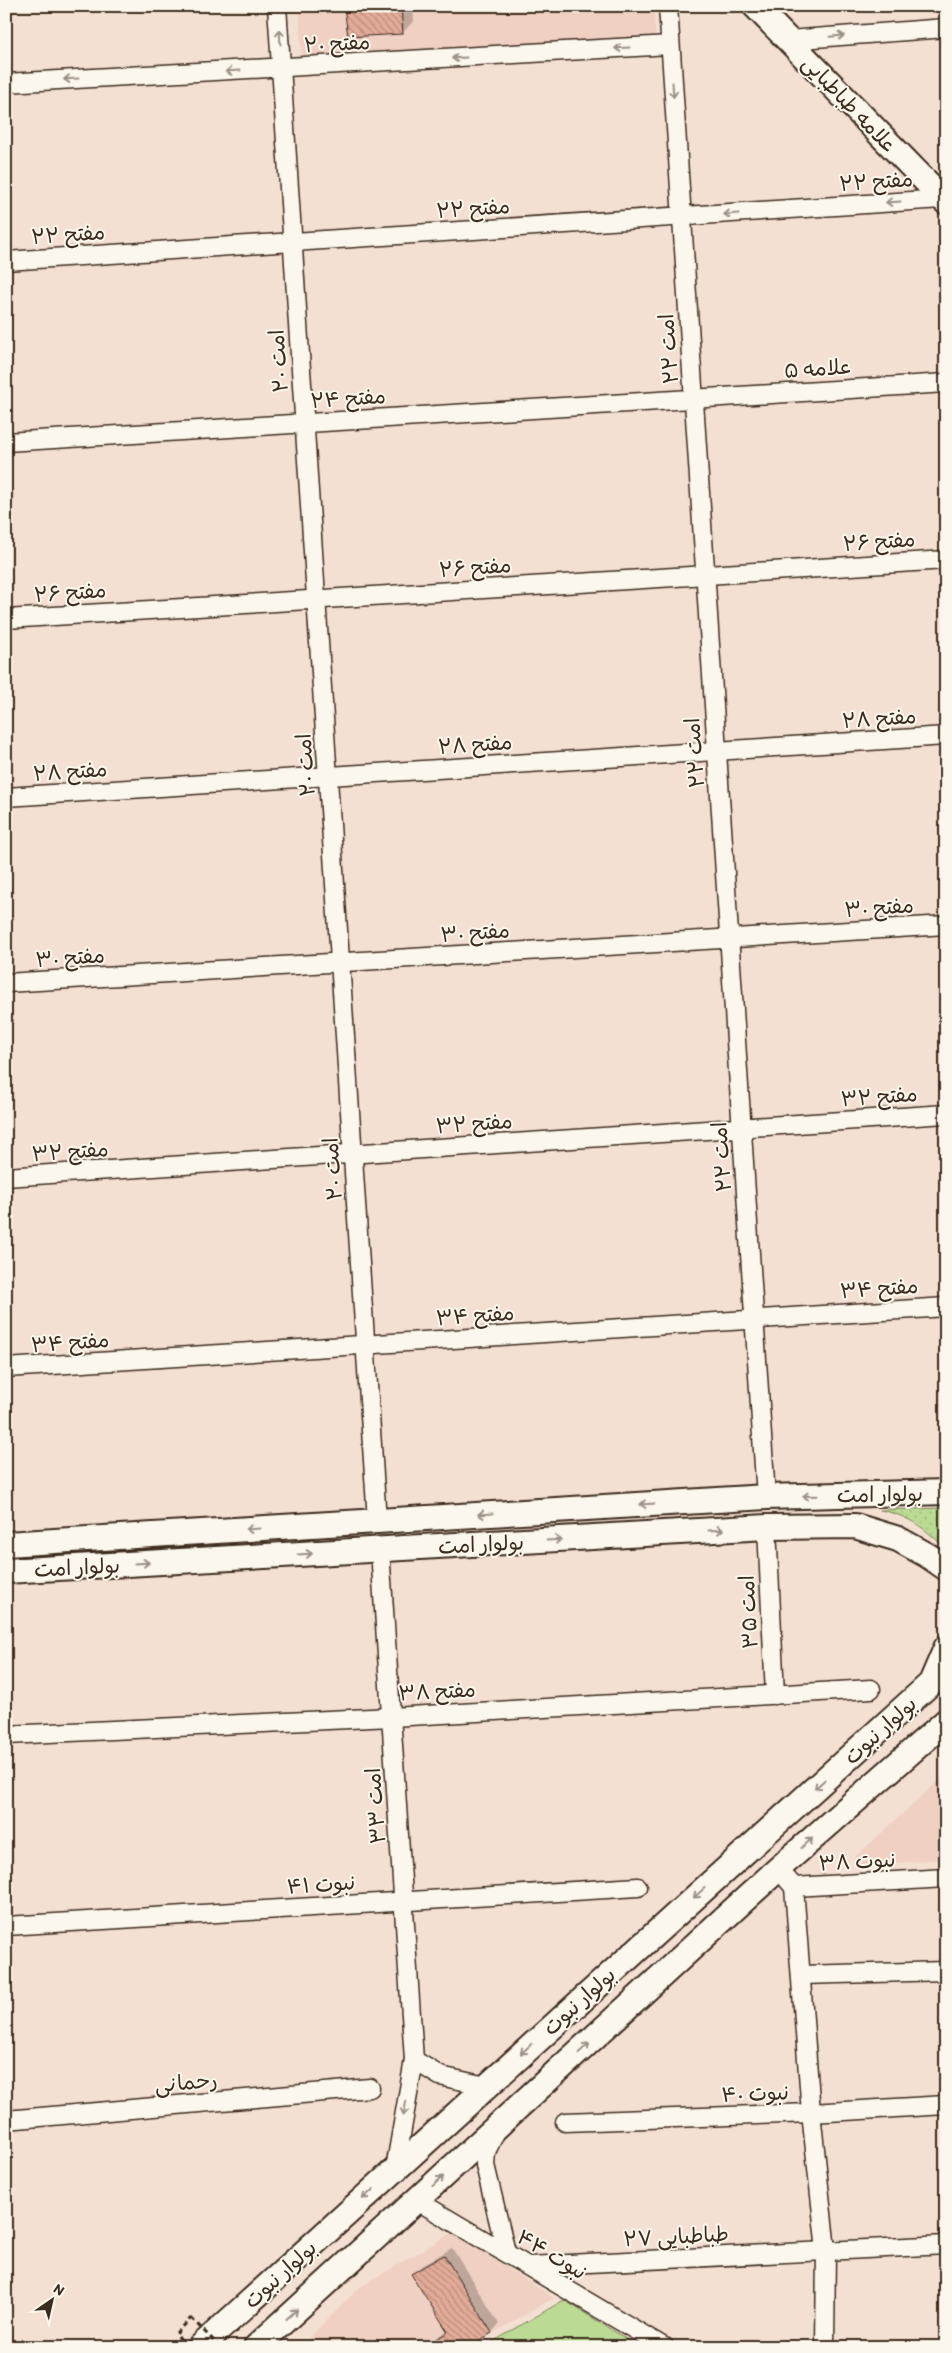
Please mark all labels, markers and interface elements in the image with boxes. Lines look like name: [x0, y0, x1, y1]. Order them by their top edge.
street label: مفتح ۲۰: [303, 29, 371, 59]
one-way arrow: [275, 30, 284, 46]
one-way arrow: [829, 32, 845, 41]
one-way arrow: [614, 44, 630, 53]
street label: علامه طباطبایی: [796, 50, 903, 159]
one-way arrow: [452, 53, 468, 62]
one-way arrow: [225, 66, 241, 75]
one-way arrow: [63, 75, 79, 84]
one-way arrow: [669, 82, 678, 98]
street label: مفتح ۲۲: [838, 166, 914, 198]
street label: مفتح ۲۲: [435, 193, 511, 225]
one-way arrow: [885, 197, 901, 207]
one-way arrow: [723, 209, 739, 218]
street label: مفتح ۲۲: [30, 219, 106, 251]
street label: امت ۲۲: [653, 313, 683, 385]
street label: امت ۲۰: [263, 329, 293, 393]
street label: علامه ۵: [783, 353, 853, 383]
street label: مفتح ۲۴: [310, 383, 387, 415]
street label: مفتح ۲۶: [842, 526, 916, 558]
street label: مفتح ۲۶: [438, 552, 512, 584]
street label: مفتح ۲۶: [33, 577, 107, 609]
street label: مفتح ۲۸: [841, 703, 917, 735]
street label: امت ۲۲: [679, 717, 709, 789]
street label: مفتح ۲۸: [437, 729, 513, 761]
street label: امت ۲۰: [290, 733, 320, 797]
street label: مفتح ۲۸: [32, 756, 108, 788]
street label: مفتح ۳۰: [843, 892, 915, 924]
street label: مفتح ۳۰: [439, 917, 511, 949]
street label: مفتح ۳۰: [34, 942, 106, 974]
street label: مفتح ۳۲: [840, 1081, 918, 1113]
street label: مفتح ۳۲: [435, 1108, 513, 1140]
street label: امت ۲۲: [706, 1121, 736, 1193]
street label: مفتح ۳۲: [31, 1136, 109, 1168]
street label: امت ۲۰: [317, 1137, 347, 1201]
street label: مفتح ۳۴: [839, 1273, 919, 1305]
street label: مفتح ۳۴: [435, 1300, 515, 1332]
street label: مفتح ۳۴: [30, 1327, 110, 1359]
street label: بولوار امت: [837, 1481, 923, 1509]
one-way arrow: [802, 1491, 818, 1500]
one-way arrow: [640, 1500, 656, 1509]
one-way arrow: [477, 1510, 493, 1519]
one-way arrow: [245, 1524, 261, 1533]
one-way arrow: [708, 1526, 724, 1535]
street label: بولوار امت: [437, 1529, 525, 1561]
one-way arrow: [546, 1535, 562, 1544]
one-way arrow: [296, 1550, 312, 1559]
street label: بولوار امت: [33, 1552, 121, 1584]
one-way arrow: [134, 1559, 150, 1568]
street label: امت ۳۵: [734, 1575, 762, 1649]
street label: مفتح ۳۸: [398, 1676, 476, 1708]
street label: بولوار نبوت: [839, 1691, 923, 1771]
street label: امت ۳۳: [360, 1767, 390, 1845]
one-way arrow: [813, 1778, 826, 1790]
one-way arrow: [800, 1838, 813, 1849]
street label: نبوت ۳۸: [818, 1847, 896, 1876]
street label: نبوت ۴۱: [286, 1869, 356, 1900]
one-way arrow: [692, 1887, 705, 1899]
street label: بولوار نبوت: [538, 1962, 622, 2042]
one-way arrow: [577, 2042, 590, 2054]
one-way arrow: [520, 2043, 533, 2055]
street label: رحمانی: [154, 2067, 219, 2099]
street label: نبوت ۴۰: [721, 2079, 789, 2108]
one-way arrow: [400, 2099, 410, 2115]
one-way arrow: [431, 2175, 444, 2187]
one-way arrow: [361, 2188, 374, 2200]
street label: طباطبایی ۲۷: [623, 2221, 729, 2253]
street label: نبوت ۴۴: [512, 2224, 591, 2285]
street label: بولوار نبوت: [239, 2235, 323, 2315]
north arrow: [28, 2276, 78, 2326]
text: N: [50, 2280, 68, 2299]
one-way arrow: [285, 2308, 298, 2320]

